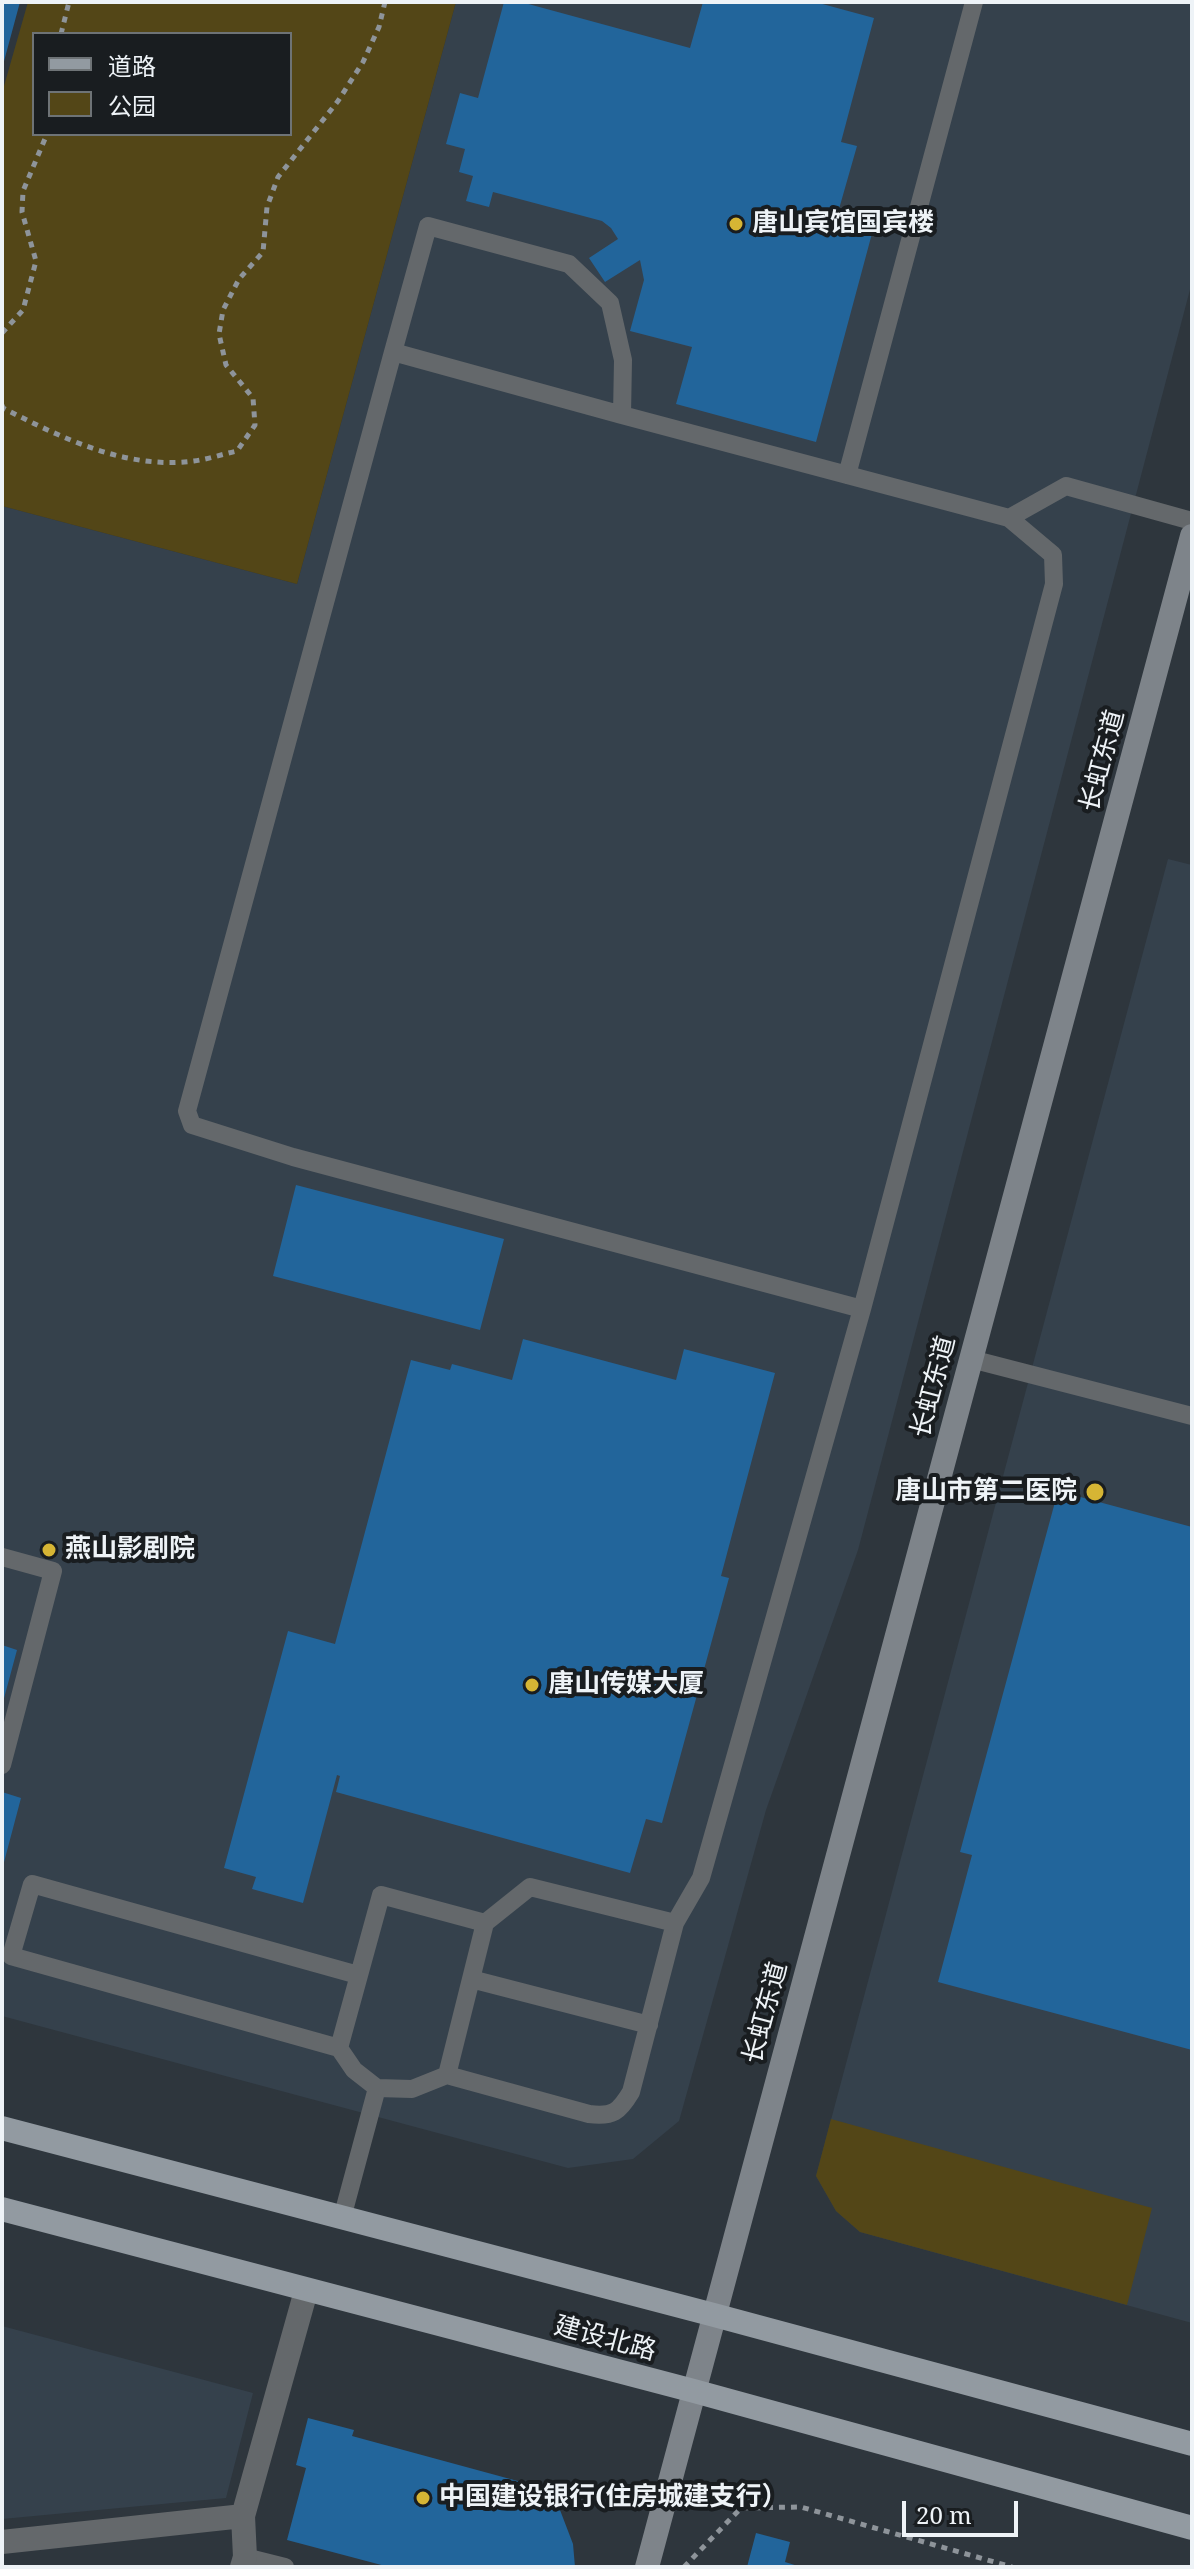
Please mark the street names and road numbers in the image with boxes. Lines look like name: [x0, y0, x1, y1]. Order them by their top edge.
street label: 长虹东道: [1074, 707, 1132, 815]
street label: 长虹东道: [905, 1333, 963, 1441]
street label: 长虹东道: [737, 1959, 795, 2067]
street label: 建设北路: [551, 2310, 659, 2368]

